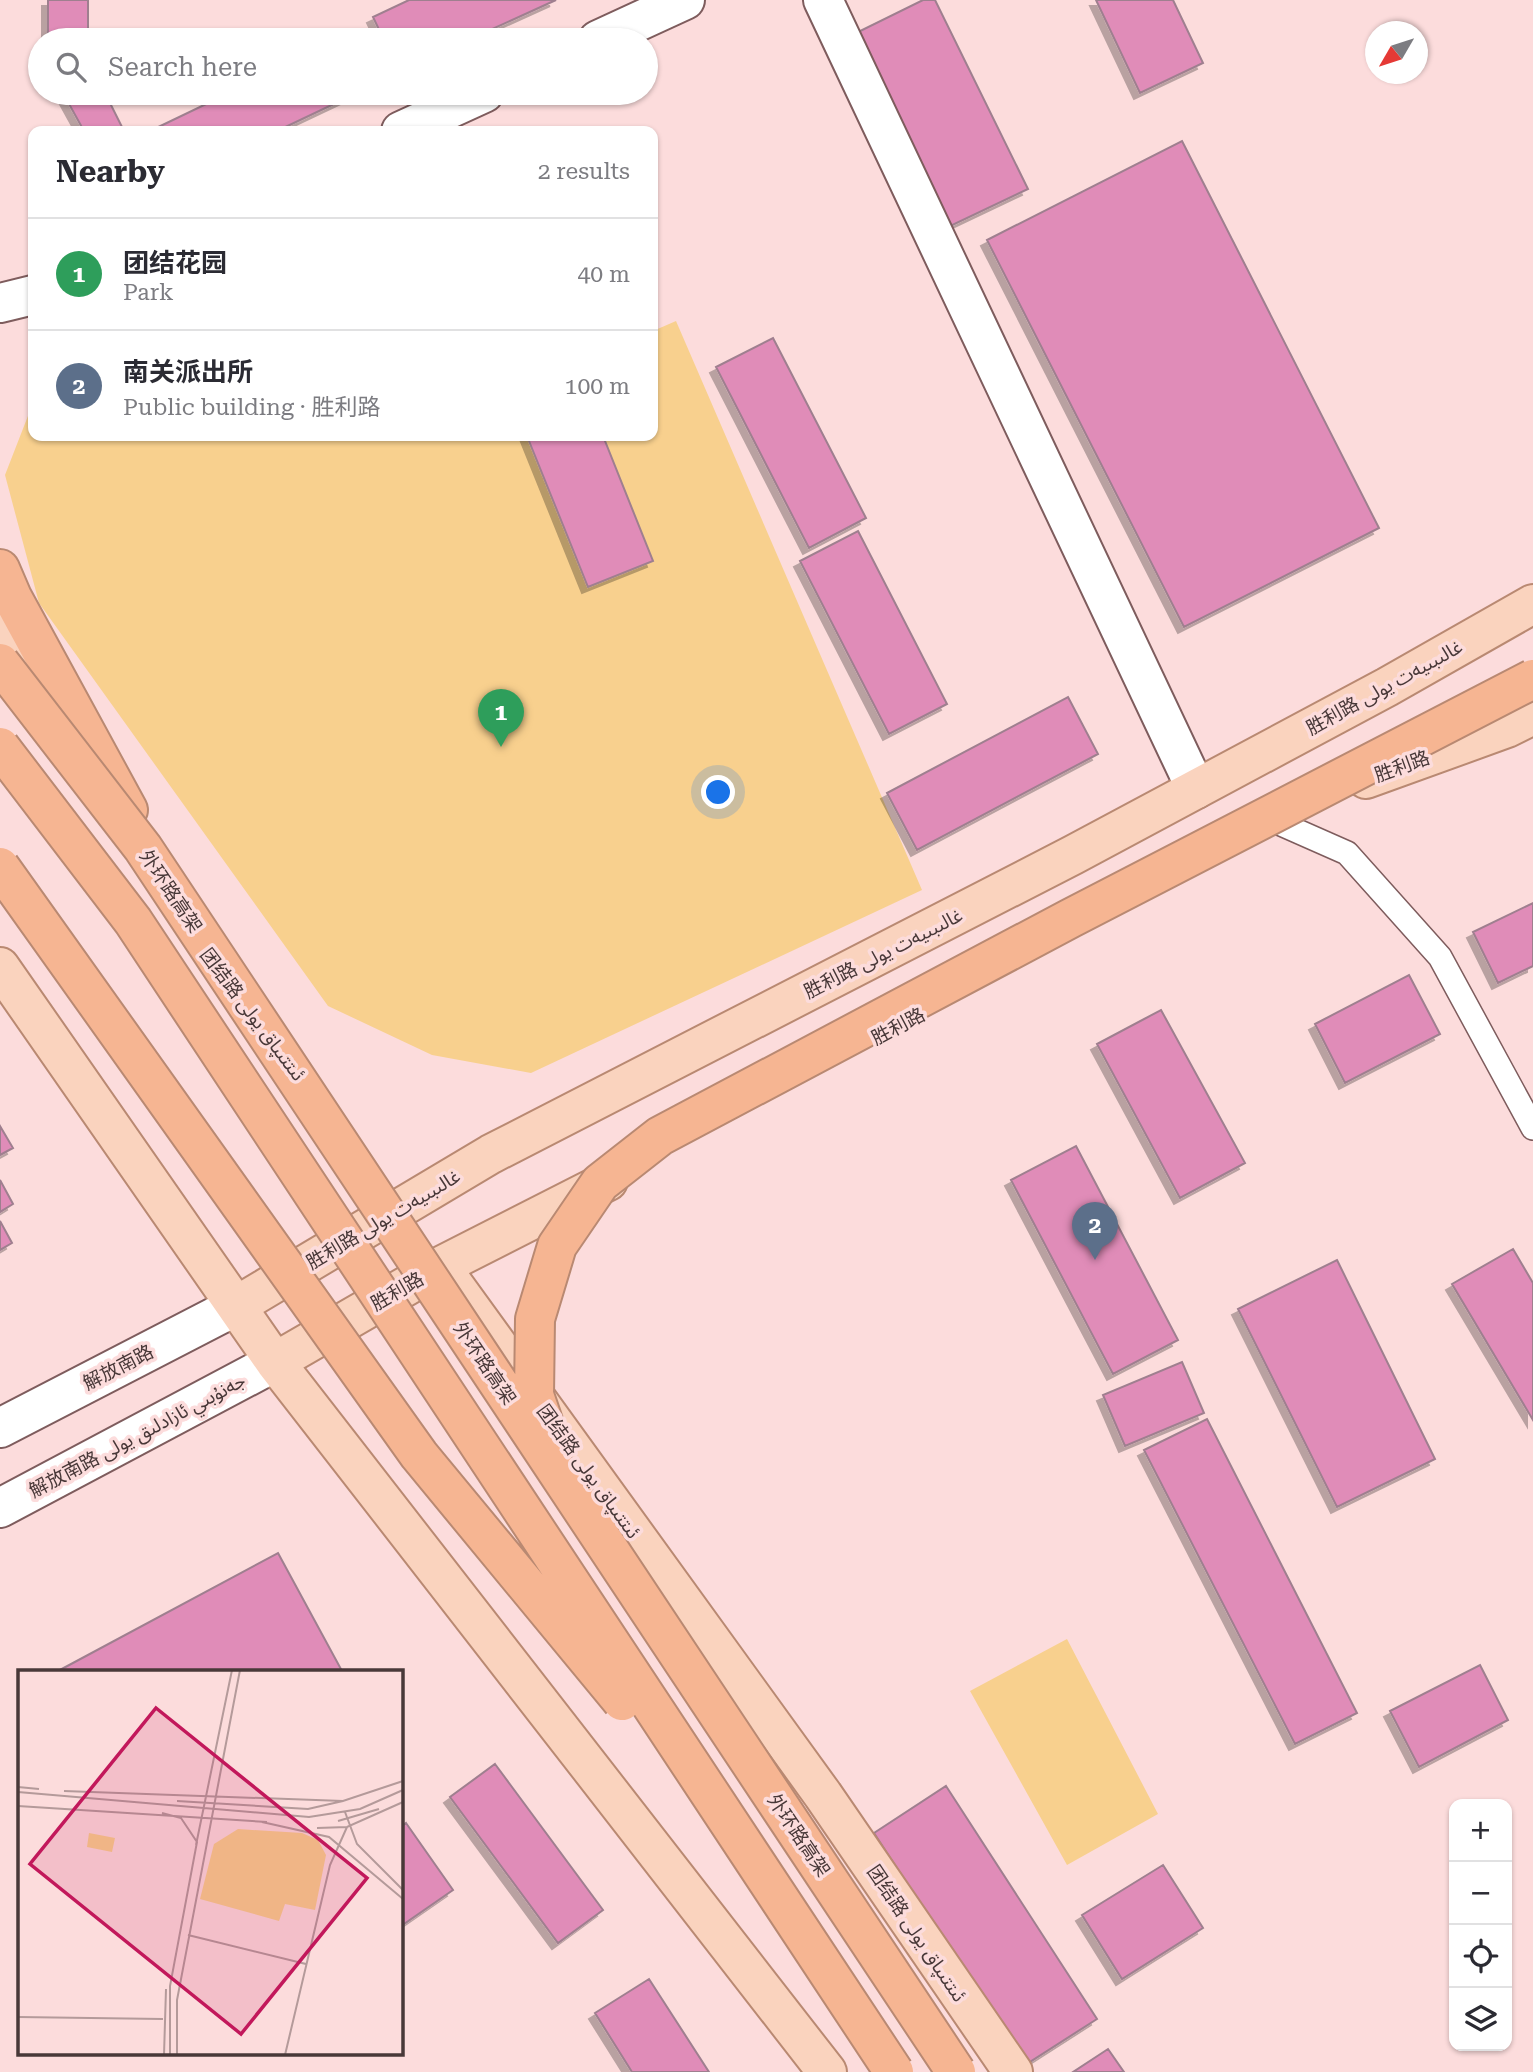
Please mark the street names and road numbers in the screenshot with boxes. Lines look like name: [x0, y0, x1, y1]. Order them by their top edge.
street label: 胜利路 غالىبىيەت يولى: [1302, 635, 1466, 740]
street label: 胜利路: [1371, 746, 1433, 787]
street label: 外环路高架: [134, 845, 207, 937]
street label: 胜利路 غالىبىيەت يولى: [800, 903, 966, 1003]
street label: 团结路 ئىتتىپاق يولى: [194, 944, 310, 1086]
street label: 胜利路: [868, 1003, 929, 1050]
street label: 胜利路 غالىبىيەت يولى: [302, 1165, 464, 1274]
street label: 胜利路: [367, 1267, 428, 1316]
street label: 外环路高架: [448, 1317, 521, 1409]
street label: 解放南路: [79, 1340, 157, 1395]
street label: 解放南路 جەنۇبىي ئازادلىق يولى: [25, 1369, 251, 1505]
street label: 团结路 ئىتتىپاق يولى: [531, 1400, 645, 1543]
street label: 外环路高架: [762, 1789, 835, 1881]
street label: 团结路 ئىتتىپاق يولى: [861, 1861, 971, 2007]

